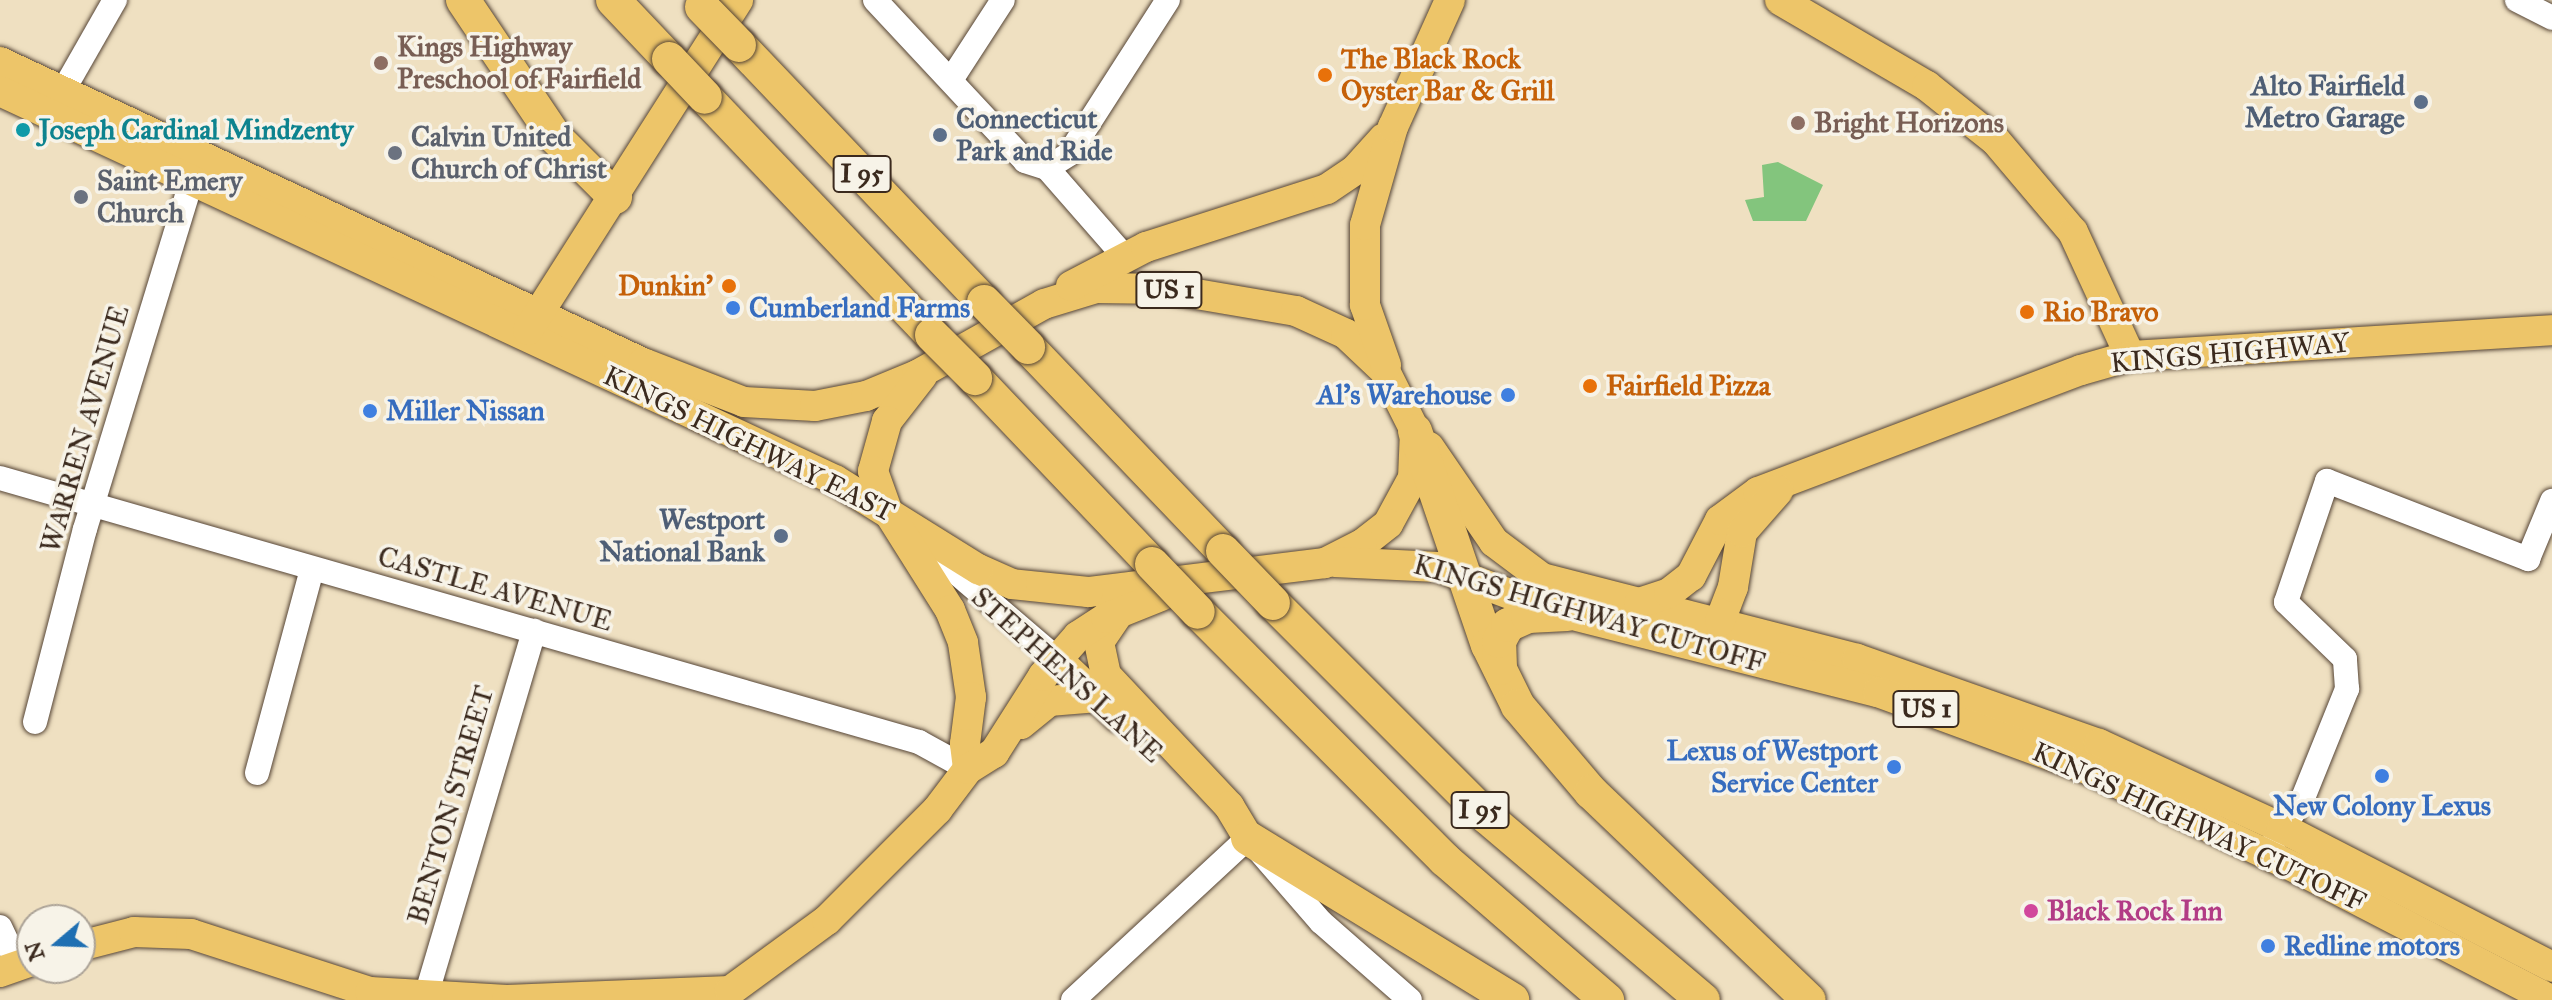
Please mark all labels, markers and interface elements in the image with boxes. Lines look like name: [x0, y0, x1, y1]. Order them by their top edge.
place label: Kings Highway Preschool of Fairfield: [397, 30, 641, 96]
place label: The Black Rock Oyster Bar & Grill: [1341, 42, 1554, 108]
marker: Kings Highway Preschool of Fairfield: [372, 54, 390, 72]
marker: The Black Rock Oyster Bar & Grill: [1316, 66, 1334, 84]
place label: Alto Fairfield Metro Garage: [2245, 69, 2405, 135]
marker: Alto Fairfield Metro Garage: [2412, 93, 2430, 111]
place label: Connecticut Park and Ride: [956, 102, 1113, 168]
place label: Bright Horizons: [1814, 106, 2004, 140]
place label: Joseph Cardinal Mindzenty: [39, 113, 353, 147]
marker: Bright Horizons: [1789, 114, 1807, 132]
place label: Calvin United Church of Christ: [411, 120, 607, 186]
marker: Joseph Cardinal Mindzenty: [14, 121, 32, 139]
marker: Connecticut Park and Ride: [931, 126, 949, 144]
marker: Calvin United Church of Christ: [386, 144, 404, 162]
road number: I 95: [832, 152, 892, 196]
place label: Saint Emery Church: [97, 164, 242, 230]
marker: Saint Emery Church: [72, 188, 90, 206]
road number: US 1: [1135, 268, 1203, 312]
place label: Dunkin': [618, 269, 713, 303]
marker: Dunkin': [720, 277, 738, 295]
place label: Cumberland Farms: [749, 291, 970, 325]
place label: Rio Bravo: [2043, 295, 2159, 329]
marker: Cumberland Farms: [724, 299, 742, 317]
street label: WARREN AVENUE: [34, 301, 136, 557]
marker: Rio Bravo: [2018, 303, 2036, 321]
street label: KINGS HIGHWAY: [2109, 326, 2351, 380]
street label: KINGS HIGHWAY EAST: [598, 359, 900, 529]
place label: Fairfield Pizza: [1606, 369, 1771, 403]
marker: Fairfield Pizza: [1581, 377, 1599, 395]
place label: Al's Warehouse: [1317, 378, 1492, 412]
marker: Al's Warehouse: [1499, 386, 1517, 404]
place label: Miller Nissan: [386, 394, 545, 428]
marker: Miller Nissan: [361, 402, 379, 420]
place label: Westport National Bank: [599, 503, 765, 569]
marker: Westport National Bank: [772, 527, 790, 545]
street label: CASTLE AVENUE: [374, 539, 616, 639]
street label: KINGS HIGHWAY CUTOFF: [1409, 548, 1769, 680]
street label: STEPHENS LANE: [965, 580, 1169, 770]
street label: BENTON STREET: [401, 682, 501, 928]
road number: US 1: [1892, 687, 1960, 731]
place label: Lexus of Westport Service Center: [1667, 734, 1878, 800]
street label: KINGS HIGHWAY CUTOFF: [2027, 735, 2371, 919]
marker: Lexus of Westport Service Center: [1885, 758, 1903, 776]
marker: New Colony Lexus: [2373, 767, 2391, 785]
road number: I 95: [1450, 788, 1510, 832]
place label: New Colony Lexus: [2273, 789, 2491, 823]
place label: Black Rock Inn: [2047, 894, 2223, 928]
marker: Black Rock Inn: [2022, 902, 2040, 920]
north arrow: [16, 904, 96, 984]
place label: Redline motors: [2284, 929, 2460, 963]
marker: Redline motors: [2259, 937, 2277, 955]
text: N: [19, 938, 51, 965]

